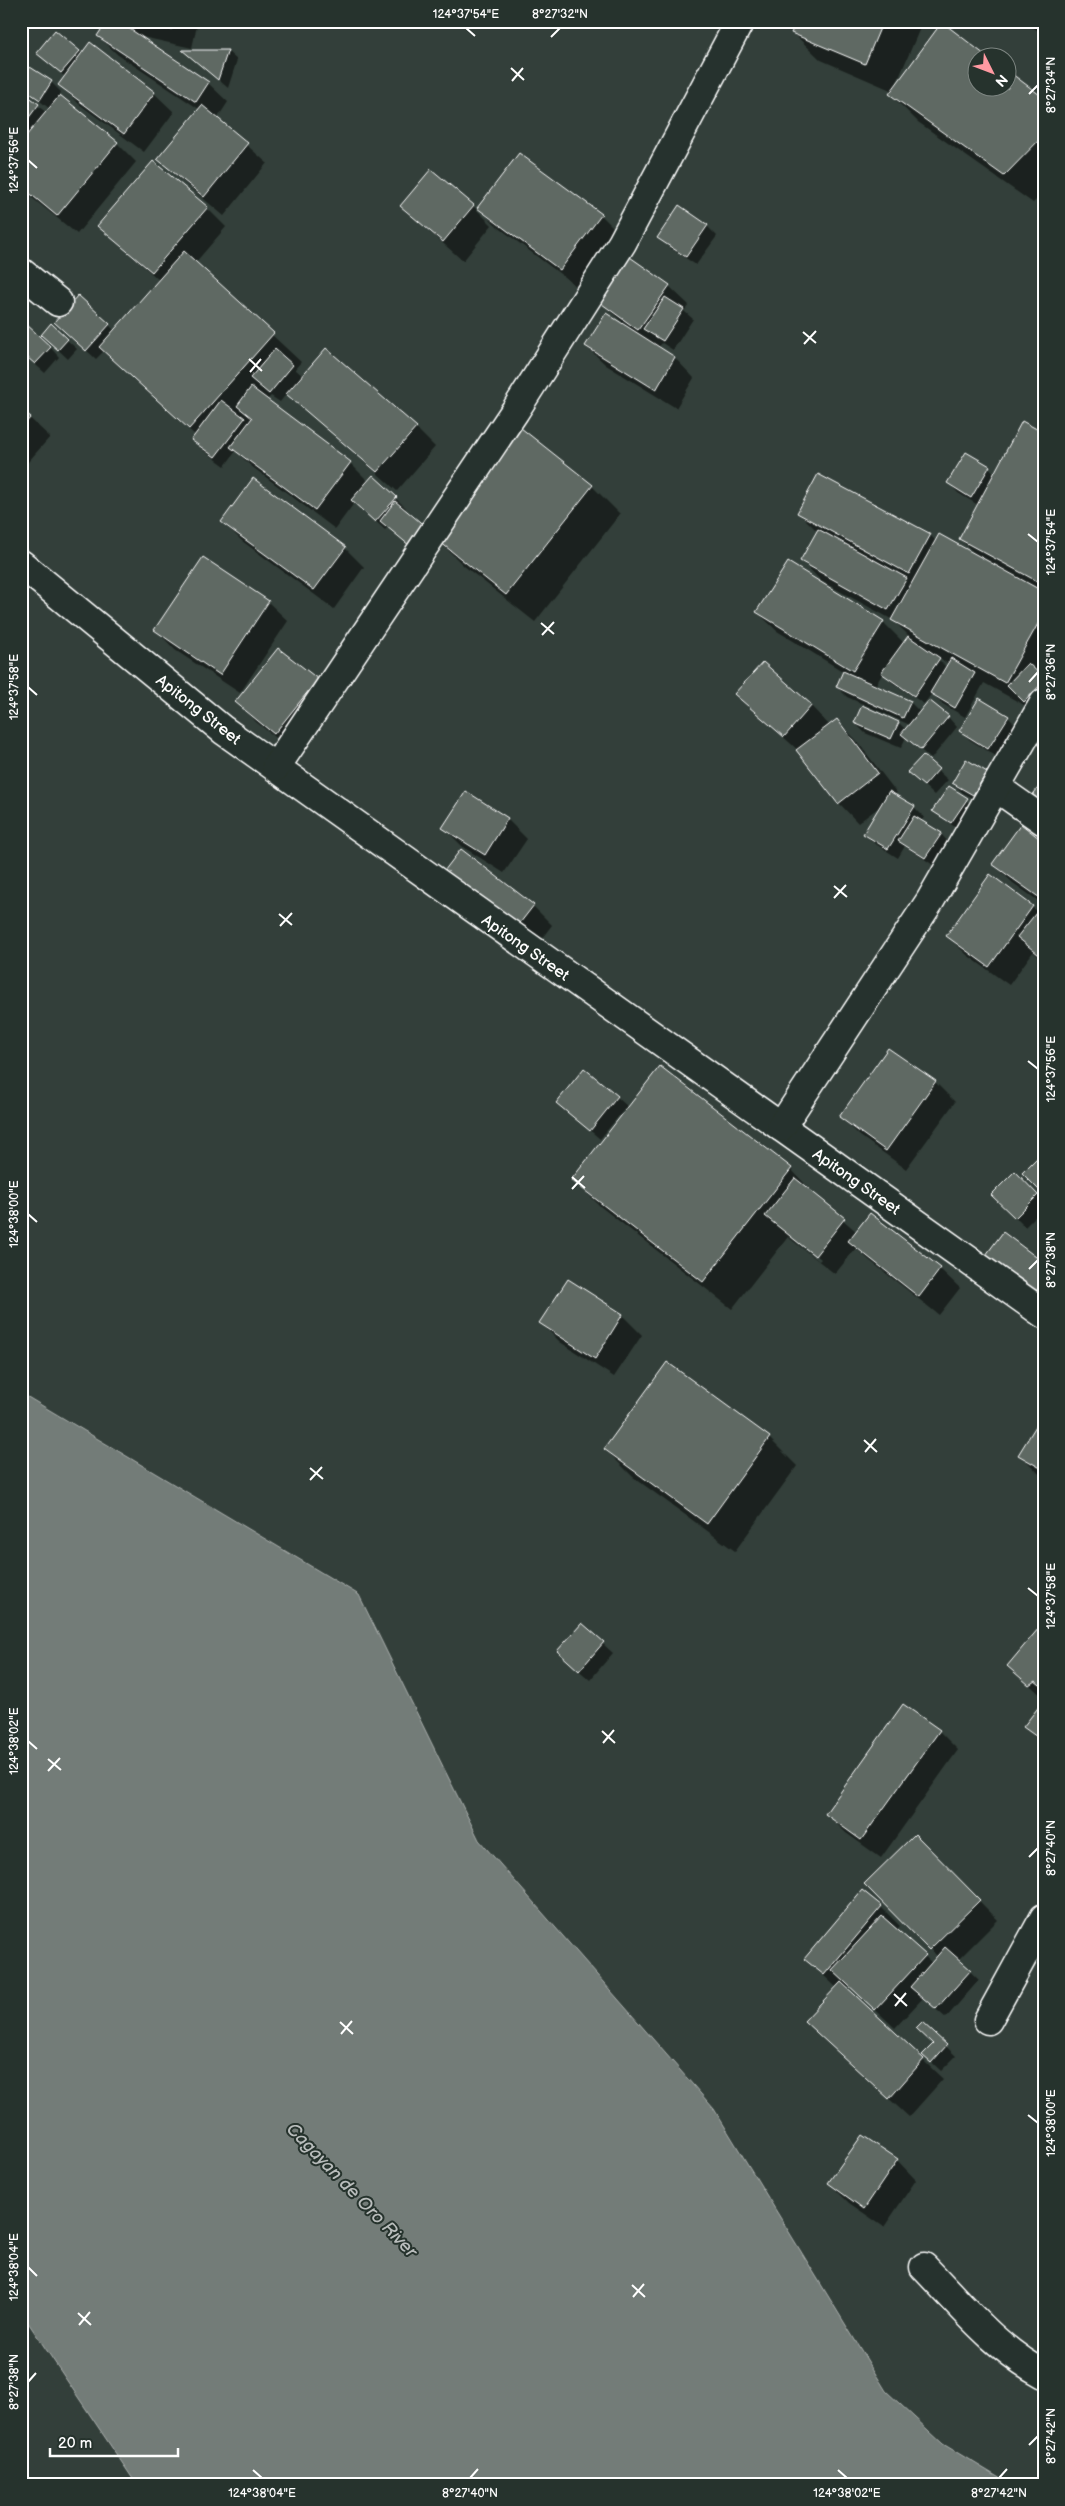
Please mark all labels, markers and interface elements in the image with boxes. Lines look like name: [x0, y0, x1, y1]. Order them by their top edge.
text: 124°37'54"E: [433, 7, 499, 22]
text: 8°27'32"N: [532, 7, 588, 22]
north arrow: [968, 48, 1018, 98]
text: 8°27'34"N: [1044, 57, 1059, 113]
text: N: [991, 71, 1011, 90]
text: 124°37'56"E: [7, 127, 22, 193]
text: 124°37'54"E: [1044, 509, 1059, 575]
text: 8°27'36"N: [1044, 644, 1059, 700]
text: 124°37'58"E: [7, 654, 22, 720]
street label: Apitong Street: [152, 671, 244, 749]
street label: Apitong Street: [478, 911, 573, 985]
text: 124°37'56"E: [1044, 1036, 1059, 1102]
street label: Apitong Street: [809, 1145, 904, 1219]
text: 124°38'00"E: [7, 1180, 22, 1248]
text: 8°27'38"N: [1044, 1232, 1059, 1288]
text: 124°37'58"E: [1044, 1563, 1059, 1629]
text: 124°38'02"E: [7, 1707, 22, 1775]
text: 8°27'40"N: [1044, 1820, 1059, 1876]
text: 124°38'00"E: [1044, 2089, 1059, 2157]
water label: Cagayan de Oro River: [282, 2119, 422, 2263]
text: 124°38'04"E: [7, 2233, 22, 2301]
text: 8°27'38"N: [7, 2354, 22, 2410]
text: 8°27'42"N: [1044, 2408, 1059, 2464]
scale bar: [50, 2426, 178, 2458]
text: 20 m: [58, 2434, 92, 2453]
text: 124°38'04"E: [228, 2486, 296, 2501]
text: 8°27'40"N: [442, 2486, 498, 2501]
text: 124°38'02"E: [813, 2486, 881, 2501]
text: 8°27'42"N: [971, 2486, 1027, 2501]

